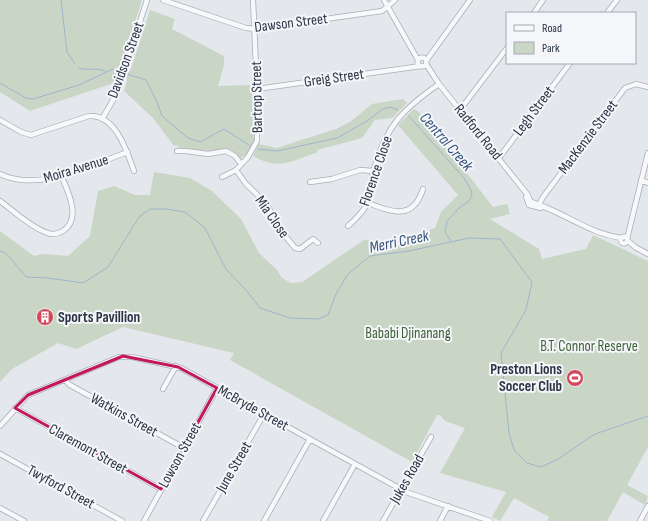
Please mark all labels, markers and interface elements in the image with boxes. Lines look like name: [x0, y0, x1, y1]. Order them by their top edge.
street label: Dawson Street: [253, 9, 329, 37]
legend: [506, 12, 636, 64]
street label: Davidson Street: [103, 19, 149, 101]
text: Road: [542, 21, 562, 36]
text: Park: [542, 41, 560, 56]
street label: Bartrop Street: [247, 60, 267, 133]
street label: Greig Street: [303, 64, 366, 92]
street label: Legh Street: [509, 82, 559, 140]
street label: MacKenzie Street: [554, 96, 622, 178]
street label: Radford Road: [450, 100, 506, 164]
water label: Central Creek: [415, 109, 477, 176]
street label: Florence Close: [355, 133, 397, 209]
street label: Moira Avenue: [41, 150, 111, 188]
street label: Mia Close: [251, 192, 293, 242]
water label: Merri Creek: [368, 226, 431, 258]
building icon: Sports Pavillion: [35, 307, 55, 327]
place label: Sports Pavillion: [58, 308, 140, 327]
park label: Bababi Djinanang: [365, 324, 451, 343]
park label: B.T. Connor Reserve: [540, 337, 638, 356]
place label: Preston Lions Soccer Club: [490, 360, 562, 396]
sports icon: Preston Lions Soccer Club: [565, 368, 585, 388]
street label: McBryde Street: [214, 381, 292, 435]
street label: Watkins Street: [87, 389, 161, 441]
street label: Lowson Street: [154, 419, 206, 491]
street label: Claremont Street: [45, 420, 131, 479]
street label: June Street: [211, 438, 256, 497]
street label: Jukes Road: [385, 451, 429, 508]
street label: Twyford Street: [24, 461, 98, 514]

